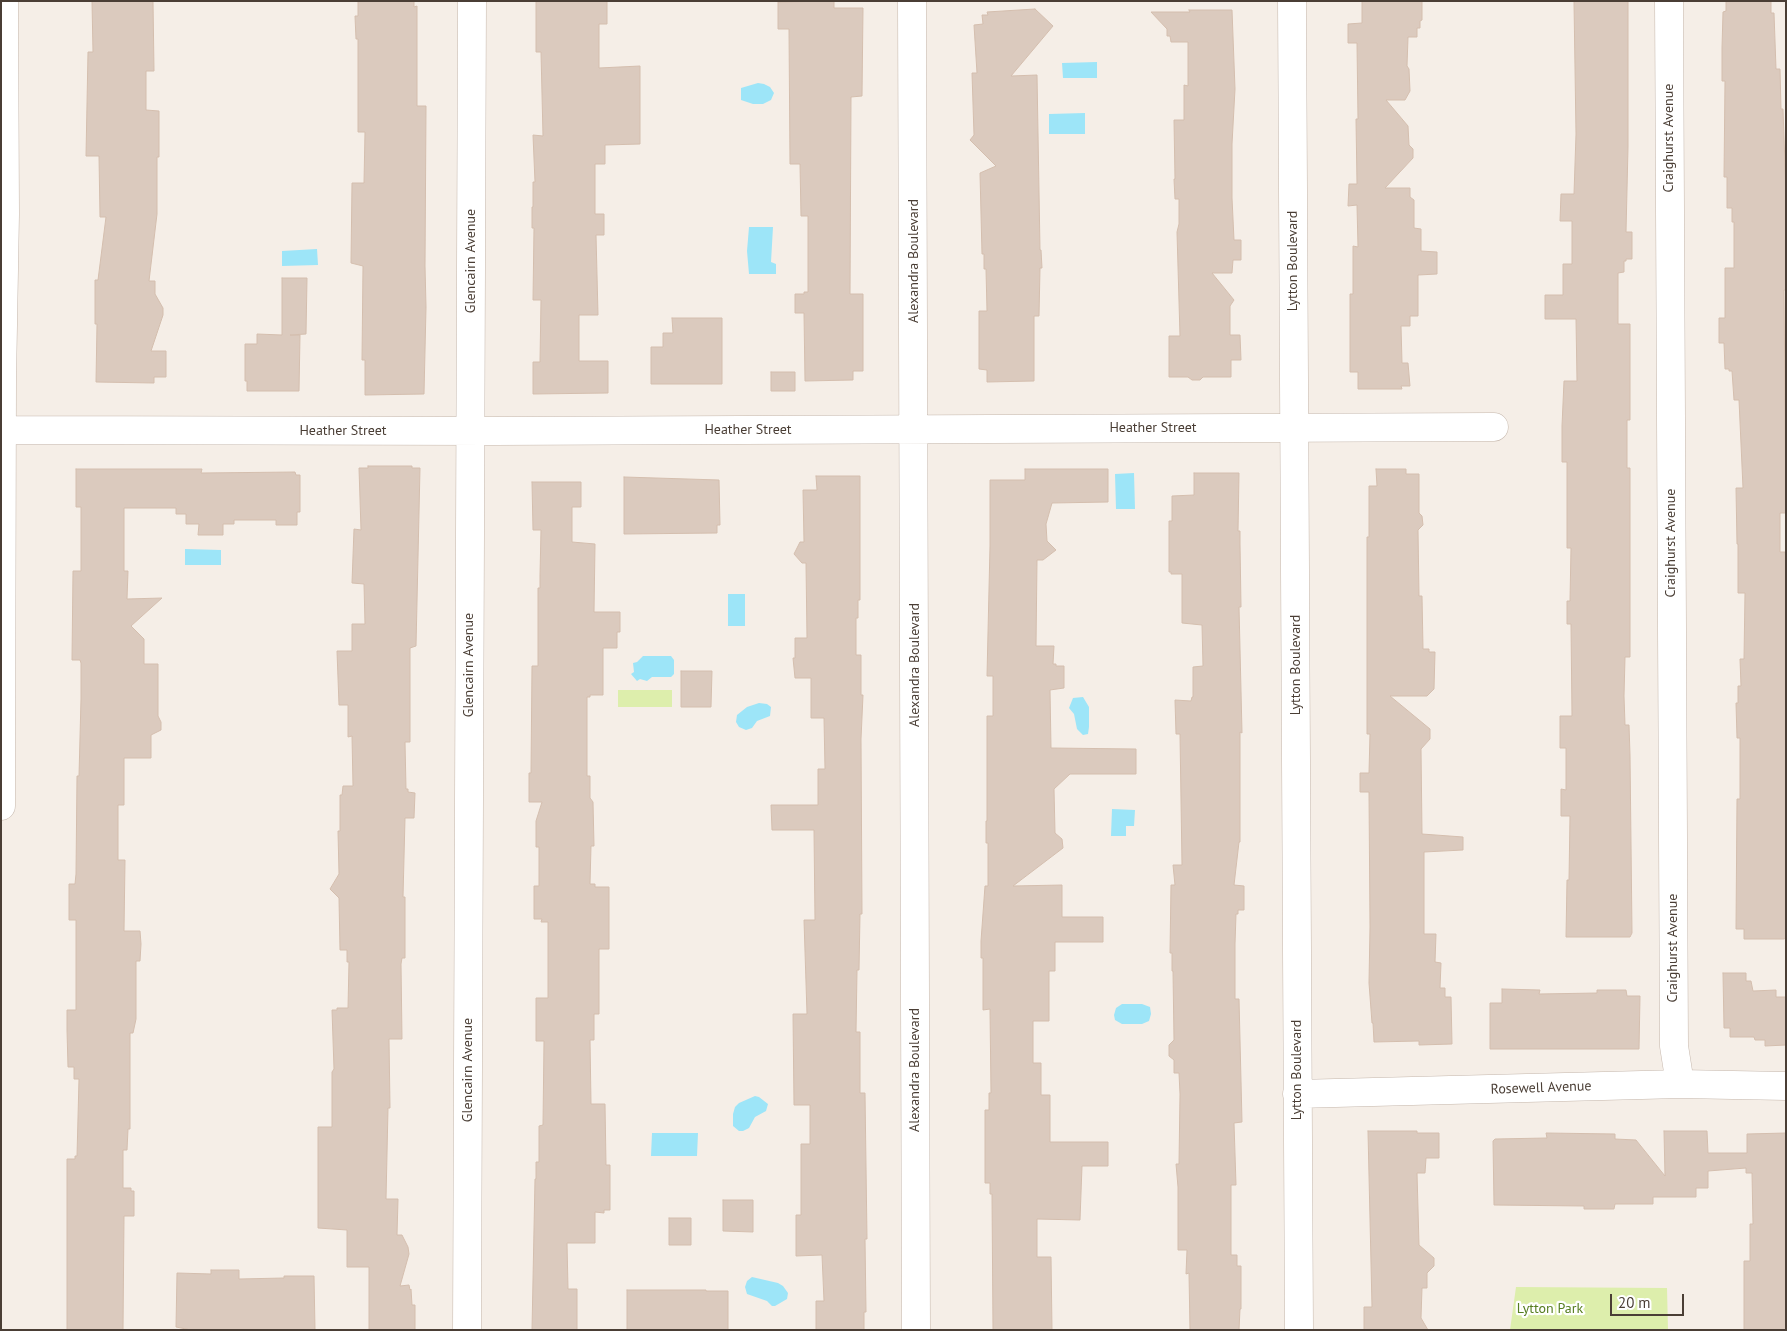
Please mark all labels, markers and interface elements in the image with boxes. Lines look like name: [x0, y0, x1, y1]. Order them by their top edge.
street label: Craighurst Avenue: [1661, 84, 1677, 192]
street label: Alexandra Boulevard: [906, 199, 922, 323]
street label: Glencairn Avenue: [463, 209, 479, 313]
street label: Lytton Boulevard: [1285, 211, 1301, 311]
street label: Heather Street: [1109, 420, 1197, 436]
street label: Heather Street: [704, 422, 792, 438]
street label: Heather Street: [299, 423, 387, 439]
street label: Craighurst Avenue: [1663, 489, 1679, 597]
street label: Alexandra Boulevard: [907, 603, 923, 727]
street label: Glencairn Avenue: [461, 613, 477, 717]
street label: Lytton Boulevard: [1288, 615, 1304, 715]
street label: Craighurst Avenue: [1665, 894, 1681, 1002]
street label: Alexandra Boulevard: [907, 1008, 923, 1132]
street label: Glencairn Avenue: [460, 1018, 476, 1122]
street label: Lytton Boulevard: [1289, 1020, 1305, 1120]
street label: Rosewell Avenue: [1490, 1078, 1592, 1098]
scale bar: [1612, 1284, 1686, 1316]
text: 20 m: [1618, 1293, 1651, 1312]
park label: Lytton Park: [1517, 1301, 1583, 1317]

